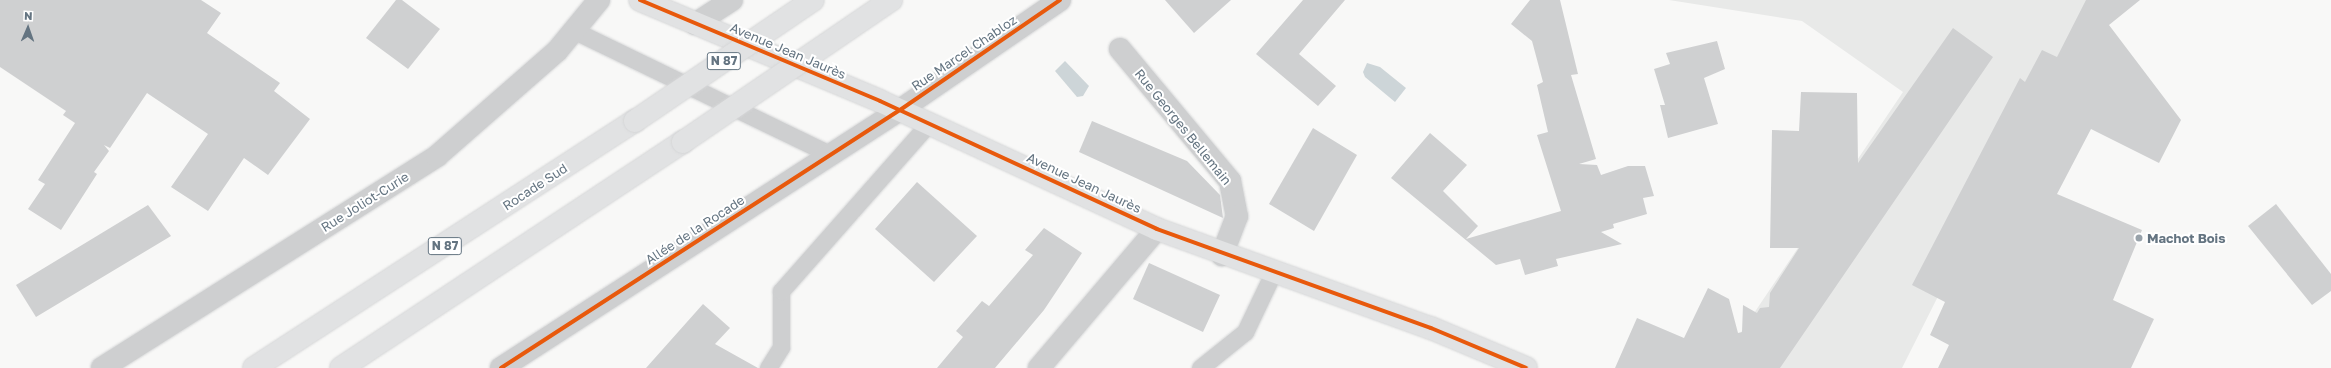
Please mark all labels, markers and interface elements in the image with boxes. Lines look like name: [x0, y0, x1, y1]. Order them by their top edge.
north arrow: [8, 8, 48, 48]
text: N: [24, 9, 33, 22]
street label: Rue Marcel Chabloz: [908, 12, 1020, 94]
street label: Avenue Jean Jaurès: [728, 20, 848, 82]
road number: N 87: [706, 51, 742, 71]
street label: Rue Georges Bellemain: [1131, 66, 1235, 188]
street label: Avenue Jean Jaurès: [1024, 150, 1144, 216]
street label: Rocade Sud: [500, 160, 570, 214]
street label: Rue Joliot-Curie: [318, 169, 412, 235]
street label: Allée de la Rocade: [643, 192, 747, 268]
place label: Machot Bois: [2147, 230, 2225, 246]
marker: Machot Bois: [2134, 233, 2144, 243]
road number: N 87: [427, 236, 463, 256]

